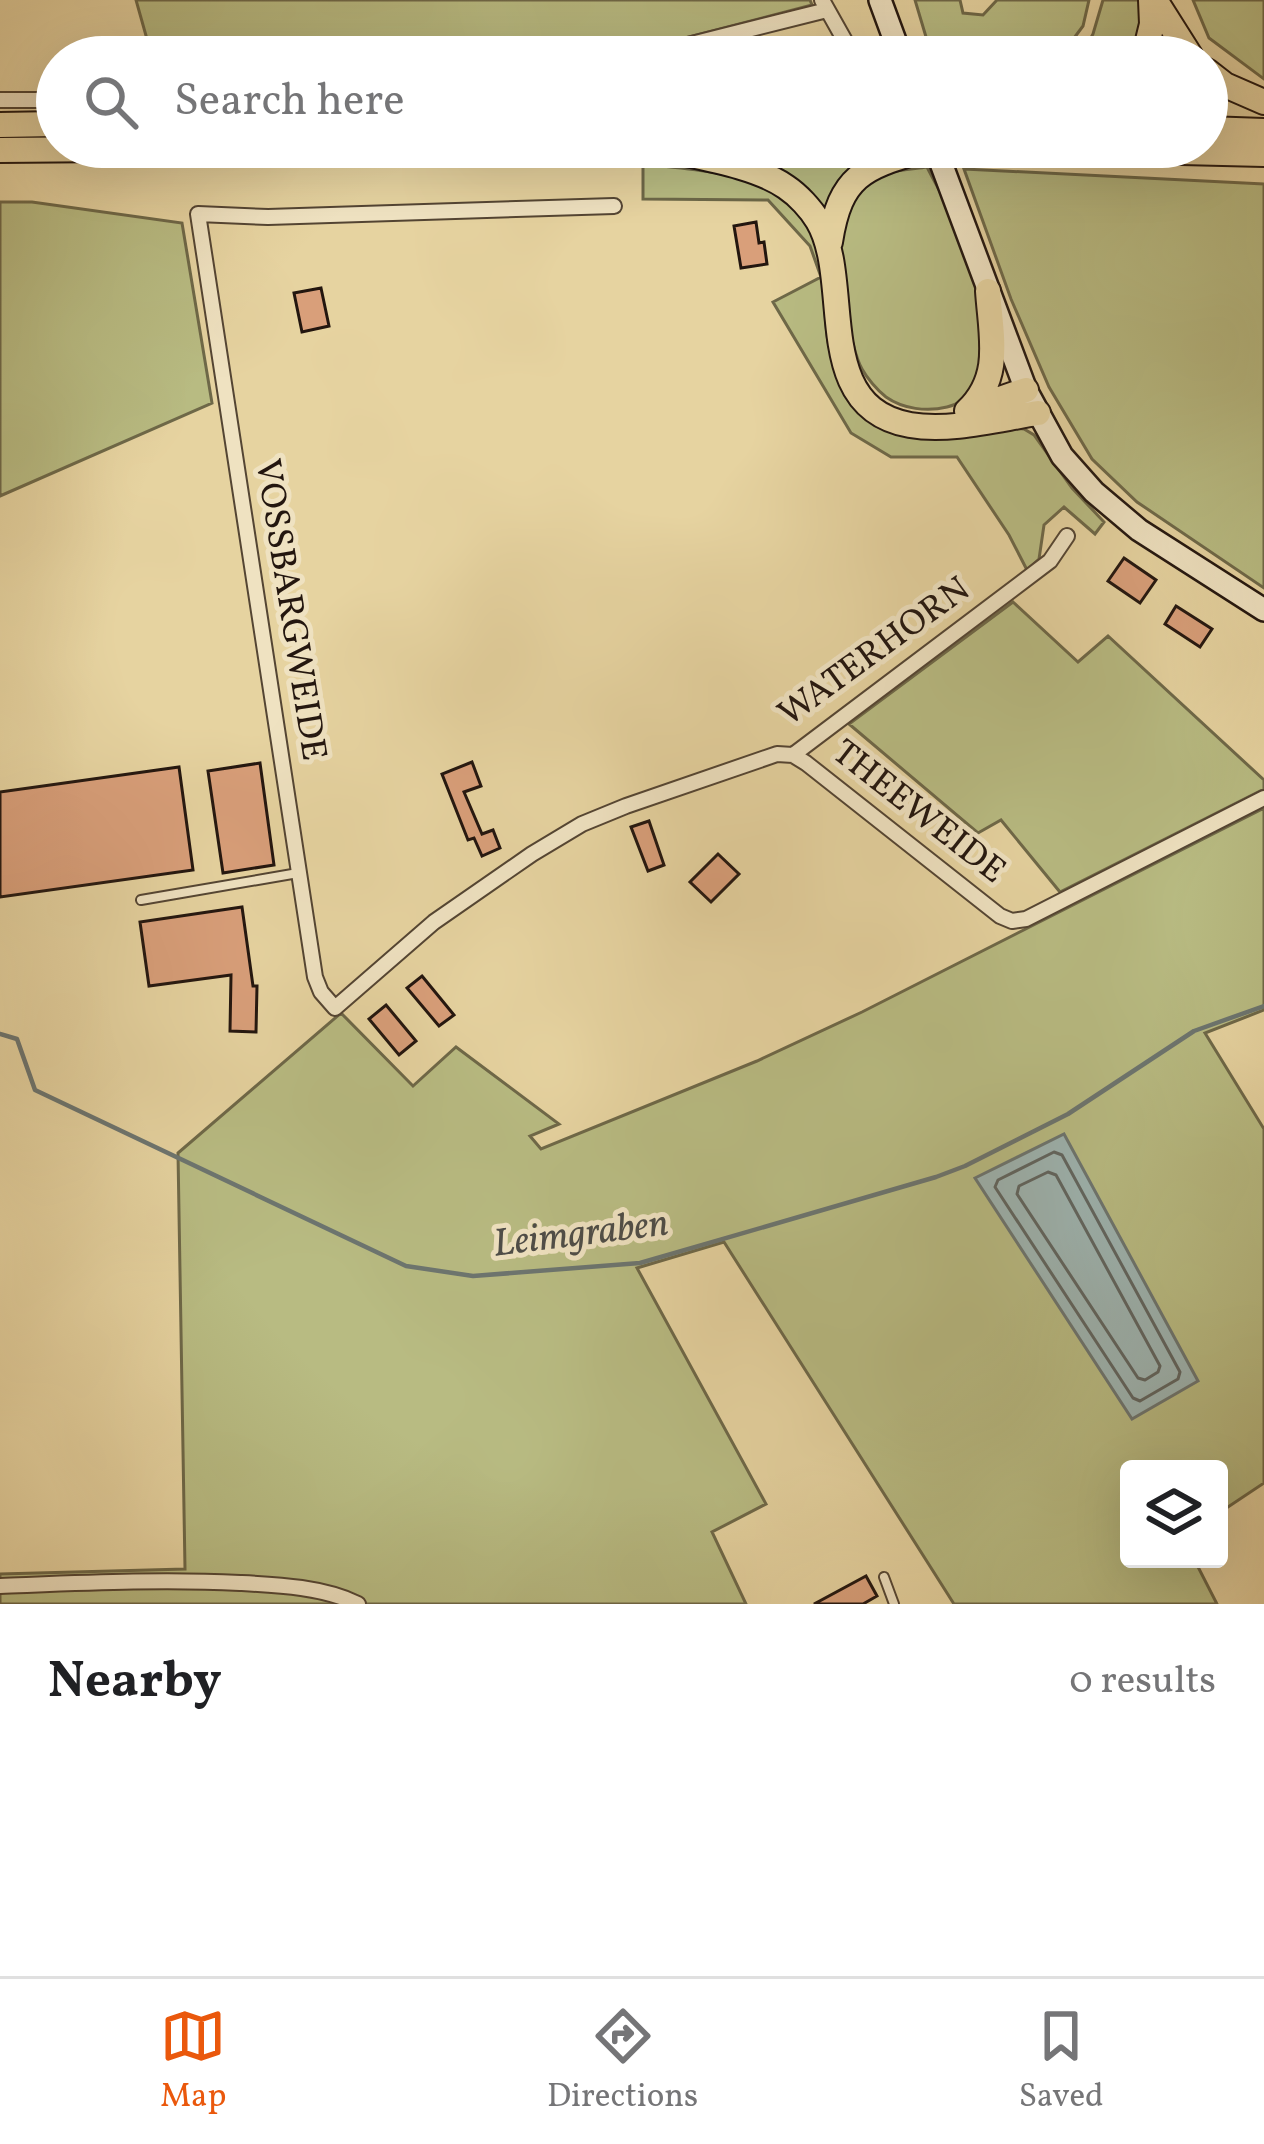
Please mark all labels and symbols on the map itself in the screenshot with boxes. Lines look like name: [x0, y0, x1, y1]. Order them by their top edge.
street label: VOSSBARGWEIDE: [240, 456, 338, 764]
street label: WATERHORN: [769, 566, 981, 740]
street label: THEEWEIDE: [821, 729, 1015, 897]
water label: Leimgraben: [490, 1197, 672, 1273]

